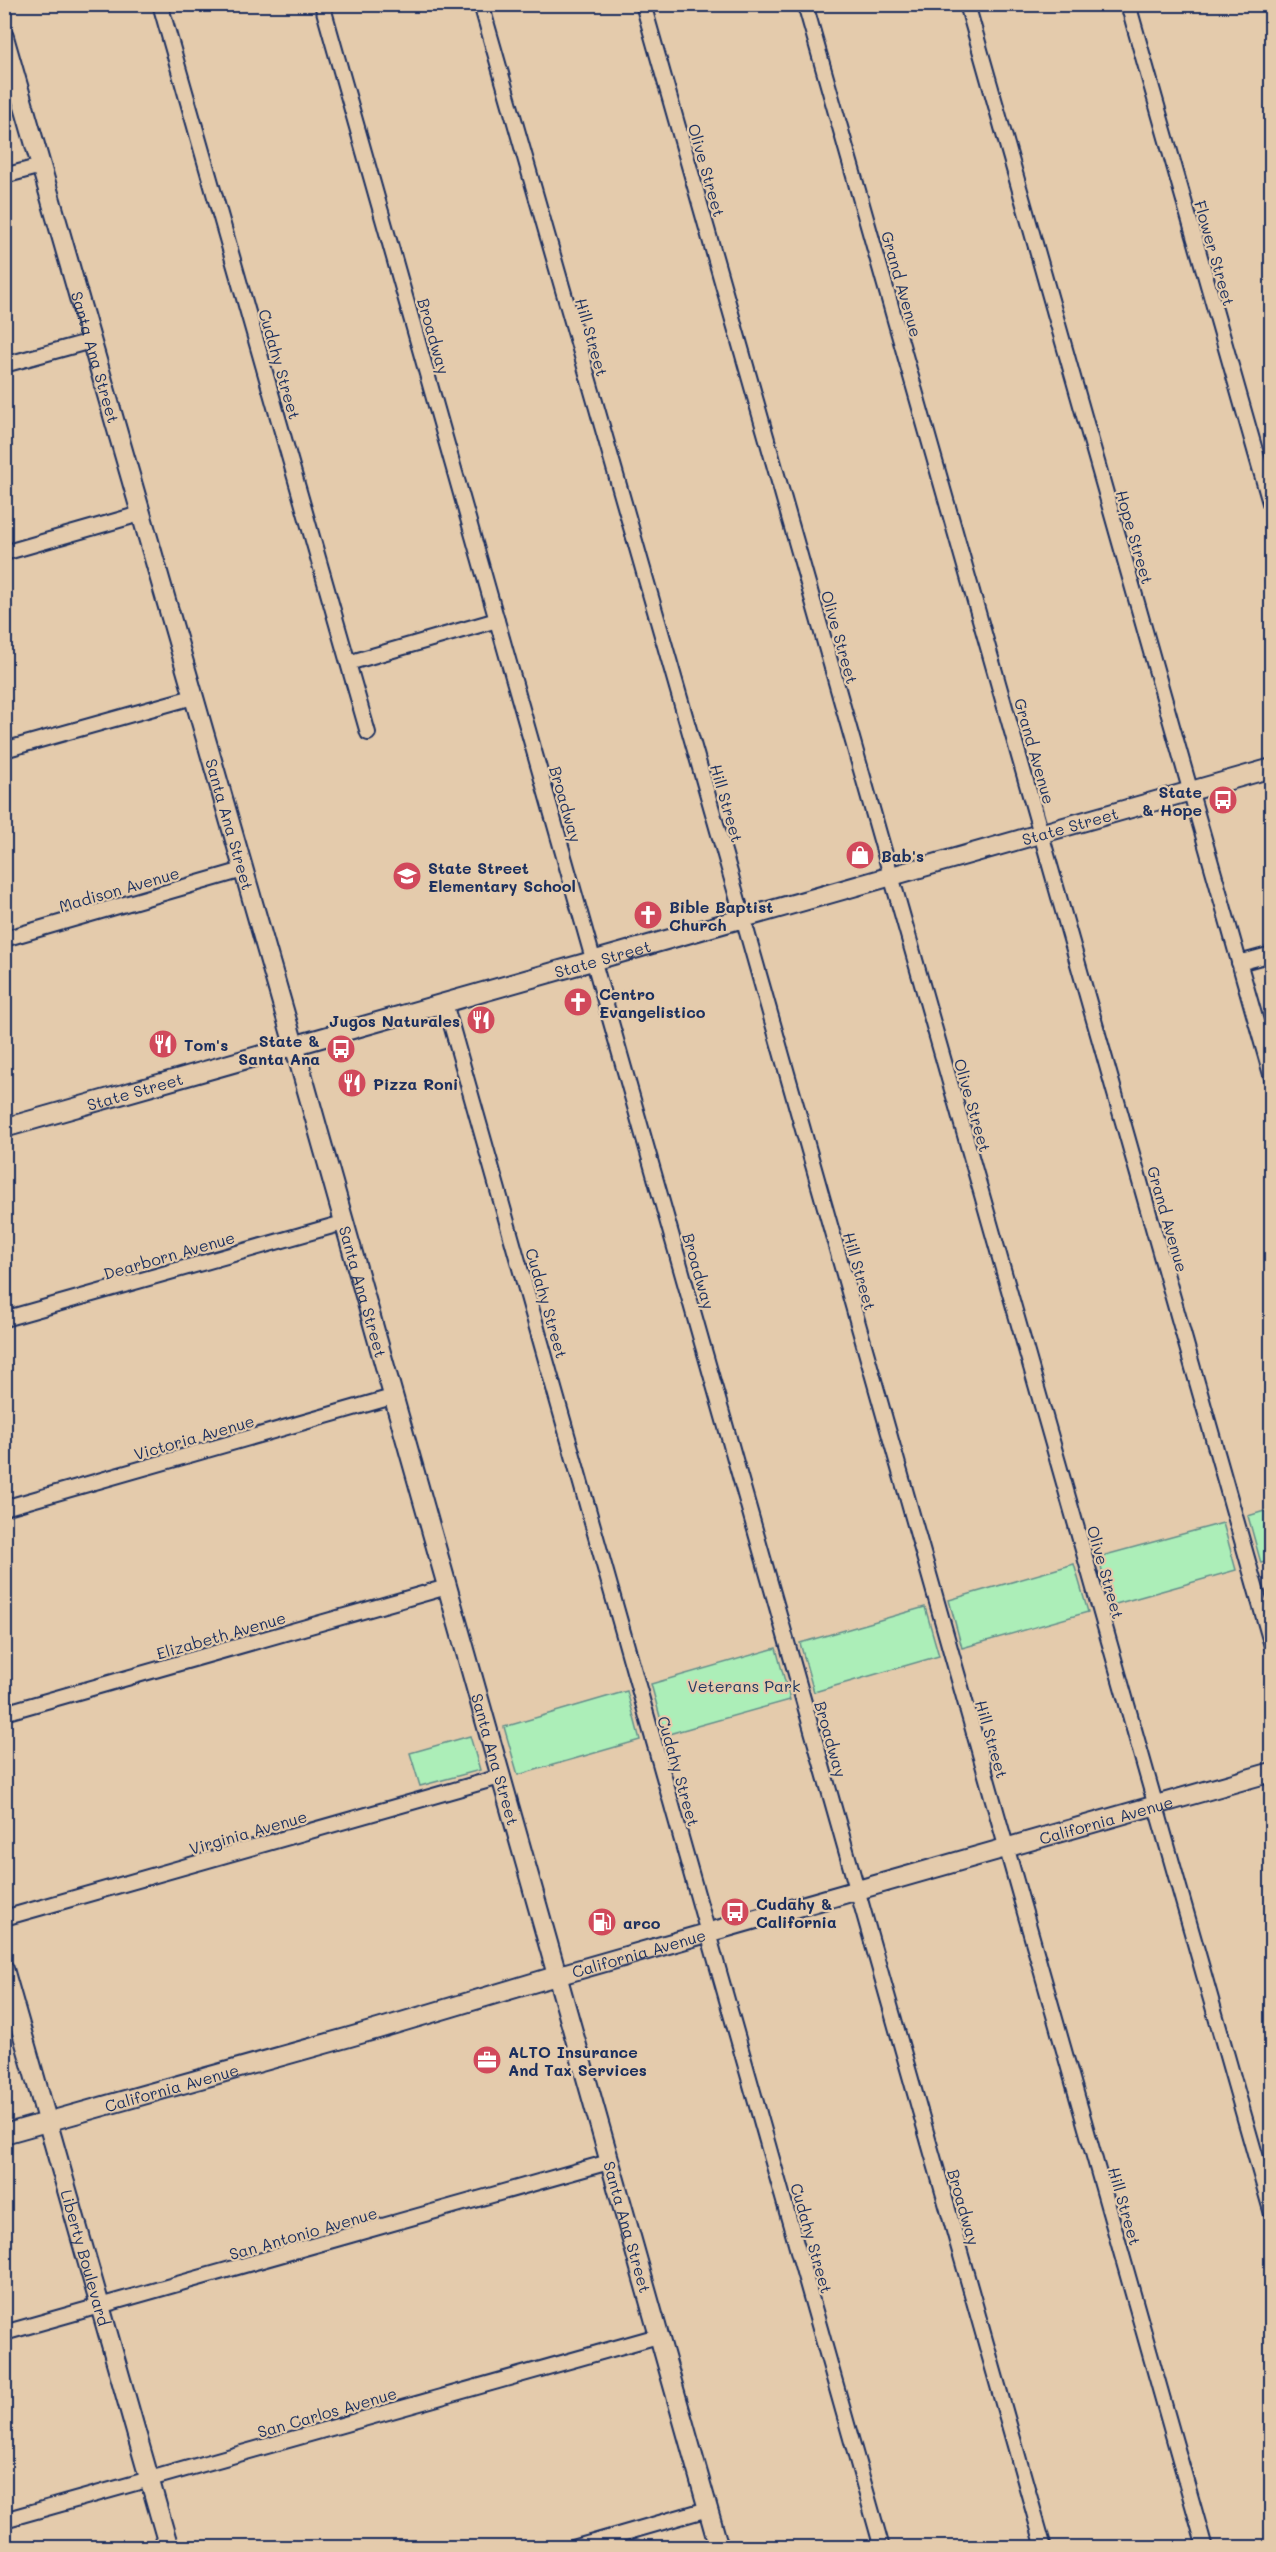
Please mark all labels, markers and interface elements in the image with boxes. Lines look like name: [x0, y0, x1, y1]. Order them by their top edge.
street label: Olive Street: [684, 121, 730, 219]
street label: Flower Street: [1190, 198, 1240, 308]
street label: Grand Avenue: [877, 229, 927, 339]
street label: Santa Ana Street: [67, 289, 125, 425]
street label: Broadway: [413, 295, 455, 377]
street label: Hill Street: [571, 295, 613, 379]
street label: Cudahy Street: [254, 306, 306, 422]
street label: Hope Street: [1112, 488, 1158, 586]
street label: Olive Street: [817, 588, 863, 686]
street label: Grand Avenue: [1010, 696, 1060, 806]
street label: Santa Ana Street: [202, 756, 259, 892]
street label: Hill Street: [706, 761, 748, 845]
street label: Broadway: [545, 763, 587, 845]
place label: State & Hope: [1142, 781, 1202, 820]
bus stop icon: State & Hope: [1207, 784, 1239, 816]
street label: State Street: [1019, 802, 1120, 849]
shop icon: Bab's: [844, 839, 876, 871]
place label: Bab's: [881, 845, 924, 866]
place label: State Street Elementary School: [428, 857, 576, 896]
school or university icon: State Street Elementary School: [391, 860, 423, 892]
street label: Madison Avenue: [56, 862, 182, 916]
place label: Bible Baptist Church: [669, 896, 773, 935]
church icon: Bible Baptist Church: [632, 899, 664, 931]
street label: State Street: [552, 934, 653, 982]
place label: Centro Evangelistico: [599, 983, 706, 1022]
church icon: Centro Evangelistico: [562, 986, 594, 1018]
restaurant icon: Jugos Naturales: [465, 1004, 497, 1036]
place label: Jugos Naturales: [329, 1010, 460, 1031]
restaurant icon: Tom's: [147, 1028, 179, 1060]
place label: State & Santa Ana: [238, 1030, 320, 1069]
bus stop icon: State & Santa Ana: [325, 1033, 357, 1065]
place label: Tom's: [184, 1034, 228, 1055]
street label: Olive Street: [950, 1056, 996, 1154]
street label: State Street: [84, 1067, 185, 1114]
restaurant icon: Pizza Roni: [336, 1067, 368, 1099]
place label: Pizza Roni: [373, 1073, 458, 1094]
street label: Grand Avenue: [1143, 1164, 1193, 1274]
street label: Santa Ana Street: [335, 1223, 392, 1360]
street label: Dearborn Avenue: [101, 1226, 237, 1284]
street label: Hill Street: [839, 1229, 881, 1313]
street label: Broadway: [678, 1230, 720, 1312]
street label: Cudahy Street: [521, 1245, 573, 1361]
street label: Victoria Avenue: [131, 1410, 257, 1464]
street label: Olive Street: [1083, 1523, 1129, 1621]
street label: Elizabeth Avenue: [154, 1606, 288, 1664]
park label: Veterans Park: [687, 1675, 801, 1696]
street label: Santa Ana Street: [467, 1691, 525, 1827]
street label: Hill Street: [971, 1697, 1013, 1781]
street label: Broadway: [810, 1698, 852, 1780]
street label: Cudahy Street: [653, 1713, 705, 1829]
street label: California Avenue: [1037, 1790, 1175, 1848]
street label: Virginia Avenue: [187, 1805, 309, 1859]
place label: Cudahy & California: [756, 1893, 837, 1932]
bus stop icon: Cudahy & California: [719, 1896, 751, 1928]
fuel station icon: arco: [586, 1906, 618, 1938]
place label: arco: [623, 1912, 661, 1933]
street label: California Avenue: [569, 1923, 708, 1982]
place label: ALTO Insurance And Tax Services: [508, 2041, 647, 2080]
office icon: ALTO Insurance And Tax Services: [471, 2044, 503, 2076]
street label: California Avenue: [102, 2058, 241, 2116]
street label: Santa Ana Street: [600, 2158, 657, 2295]
street label: Hill Street: [1104, 2164, 1146, 2248]
street label: Broadway: [943, 2166, 985, 2248]
street label: Cudahy Street: [786, 2180, 838, 2296]
street label: Liberty Boulevard: [57, 2187, 116, 2328]
street label: San Antonio Avenue: [226, 2202, 380, 2264]
street label: San Carlos Avenue: [255, 2382, 399, 2442]

